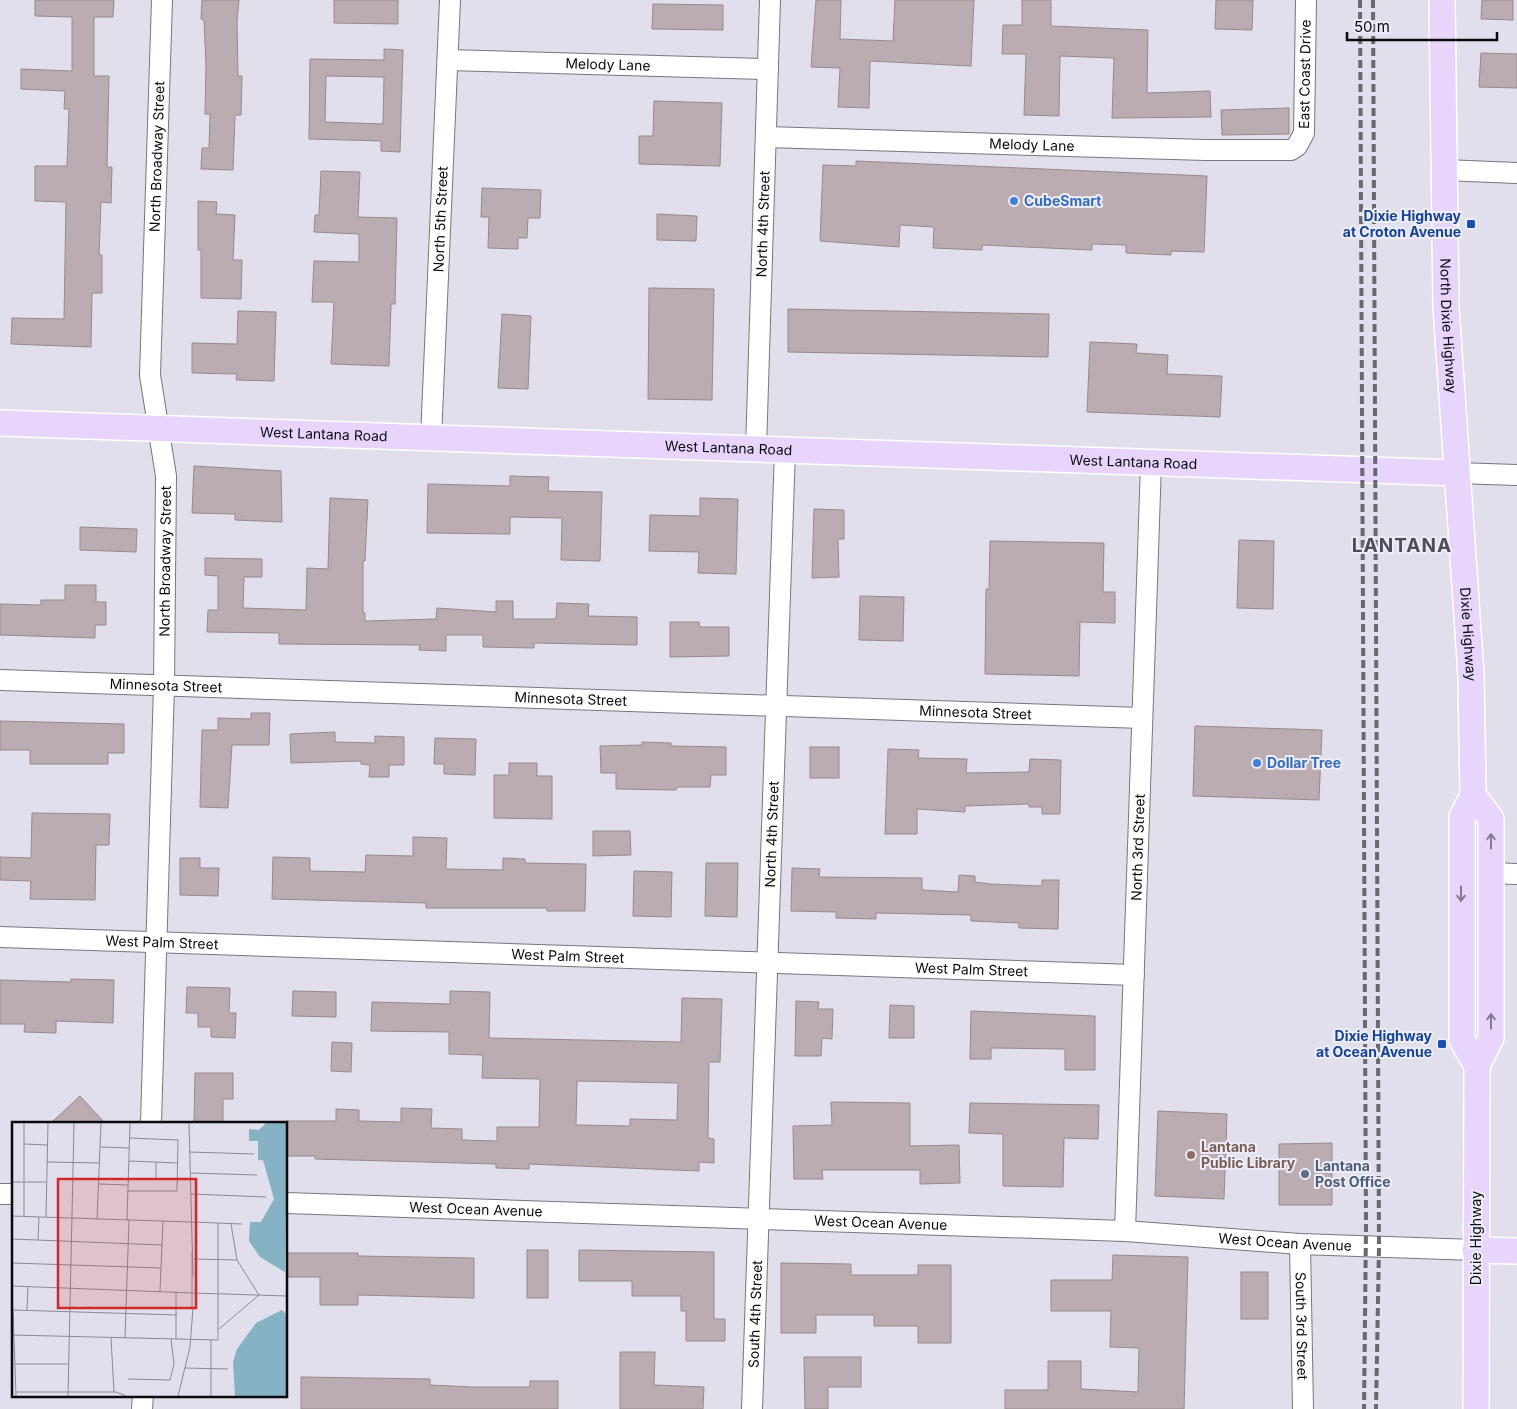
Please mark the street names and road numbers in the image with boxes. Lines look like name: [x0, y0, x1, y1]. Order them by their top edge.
street label: East Coast Drive: [1295, 19, 1314, 129]
street label: Melody Lane: [565, 54, 651, 74]
street label: North Broadway Street: [146, 80, 167, 232]
street label: Melody Lane: [989, 135, 1075, 154]
street label: North 5th Street: [429, 165, 451, 273]
street label: North 4th Street: [752, 170, 773, 278]
street label: North Dixie Highway: [1437, 258, 1461, 394]
street label: West Lantana Road: [260, 423, 388, 444]
street label: West Lantana Road: [664, 437, 793, 458]
street label: West Lantana Road: [1069, 451, 1197, 472]
street label: North Broadway Street: [155, 485, 174, 637]
street label: Dixie Highway: [1457, 587, 1480, 682]
street label: Minnesota Street: [109, 675, 223, 695]
street label: Minnesota Street: [514, 688, 628, 709]
street label: Minnesota Street: [919, 702, 1032, 722]
street label: North 4th Street: [761, 780, 782, 888]
street label: North 3rd Street: [1127, 793, 1148, 901]
street label: West Palm Street: [105, 932, 219, 952]
street label: West Palm Street: [511, 945, 625, 966]
street label: West Palm Street: [915, 959, 1029, 979]
street label: Dixie Highway: [1467, 1191, 1484, 1285]
street label: West Ocean Avenue: [409, 1198, 543, 1220]
street label: West Ocean Avenue: [814, 1212, 948, 1233]
street label: West Ocean Avenue: [1218, 1229, 1352, 1254]
street label: South 4th Street: [744, 1259, 765, 1368]
street label: South 3rd Street: [1293, 1272, 1311, 1381]

